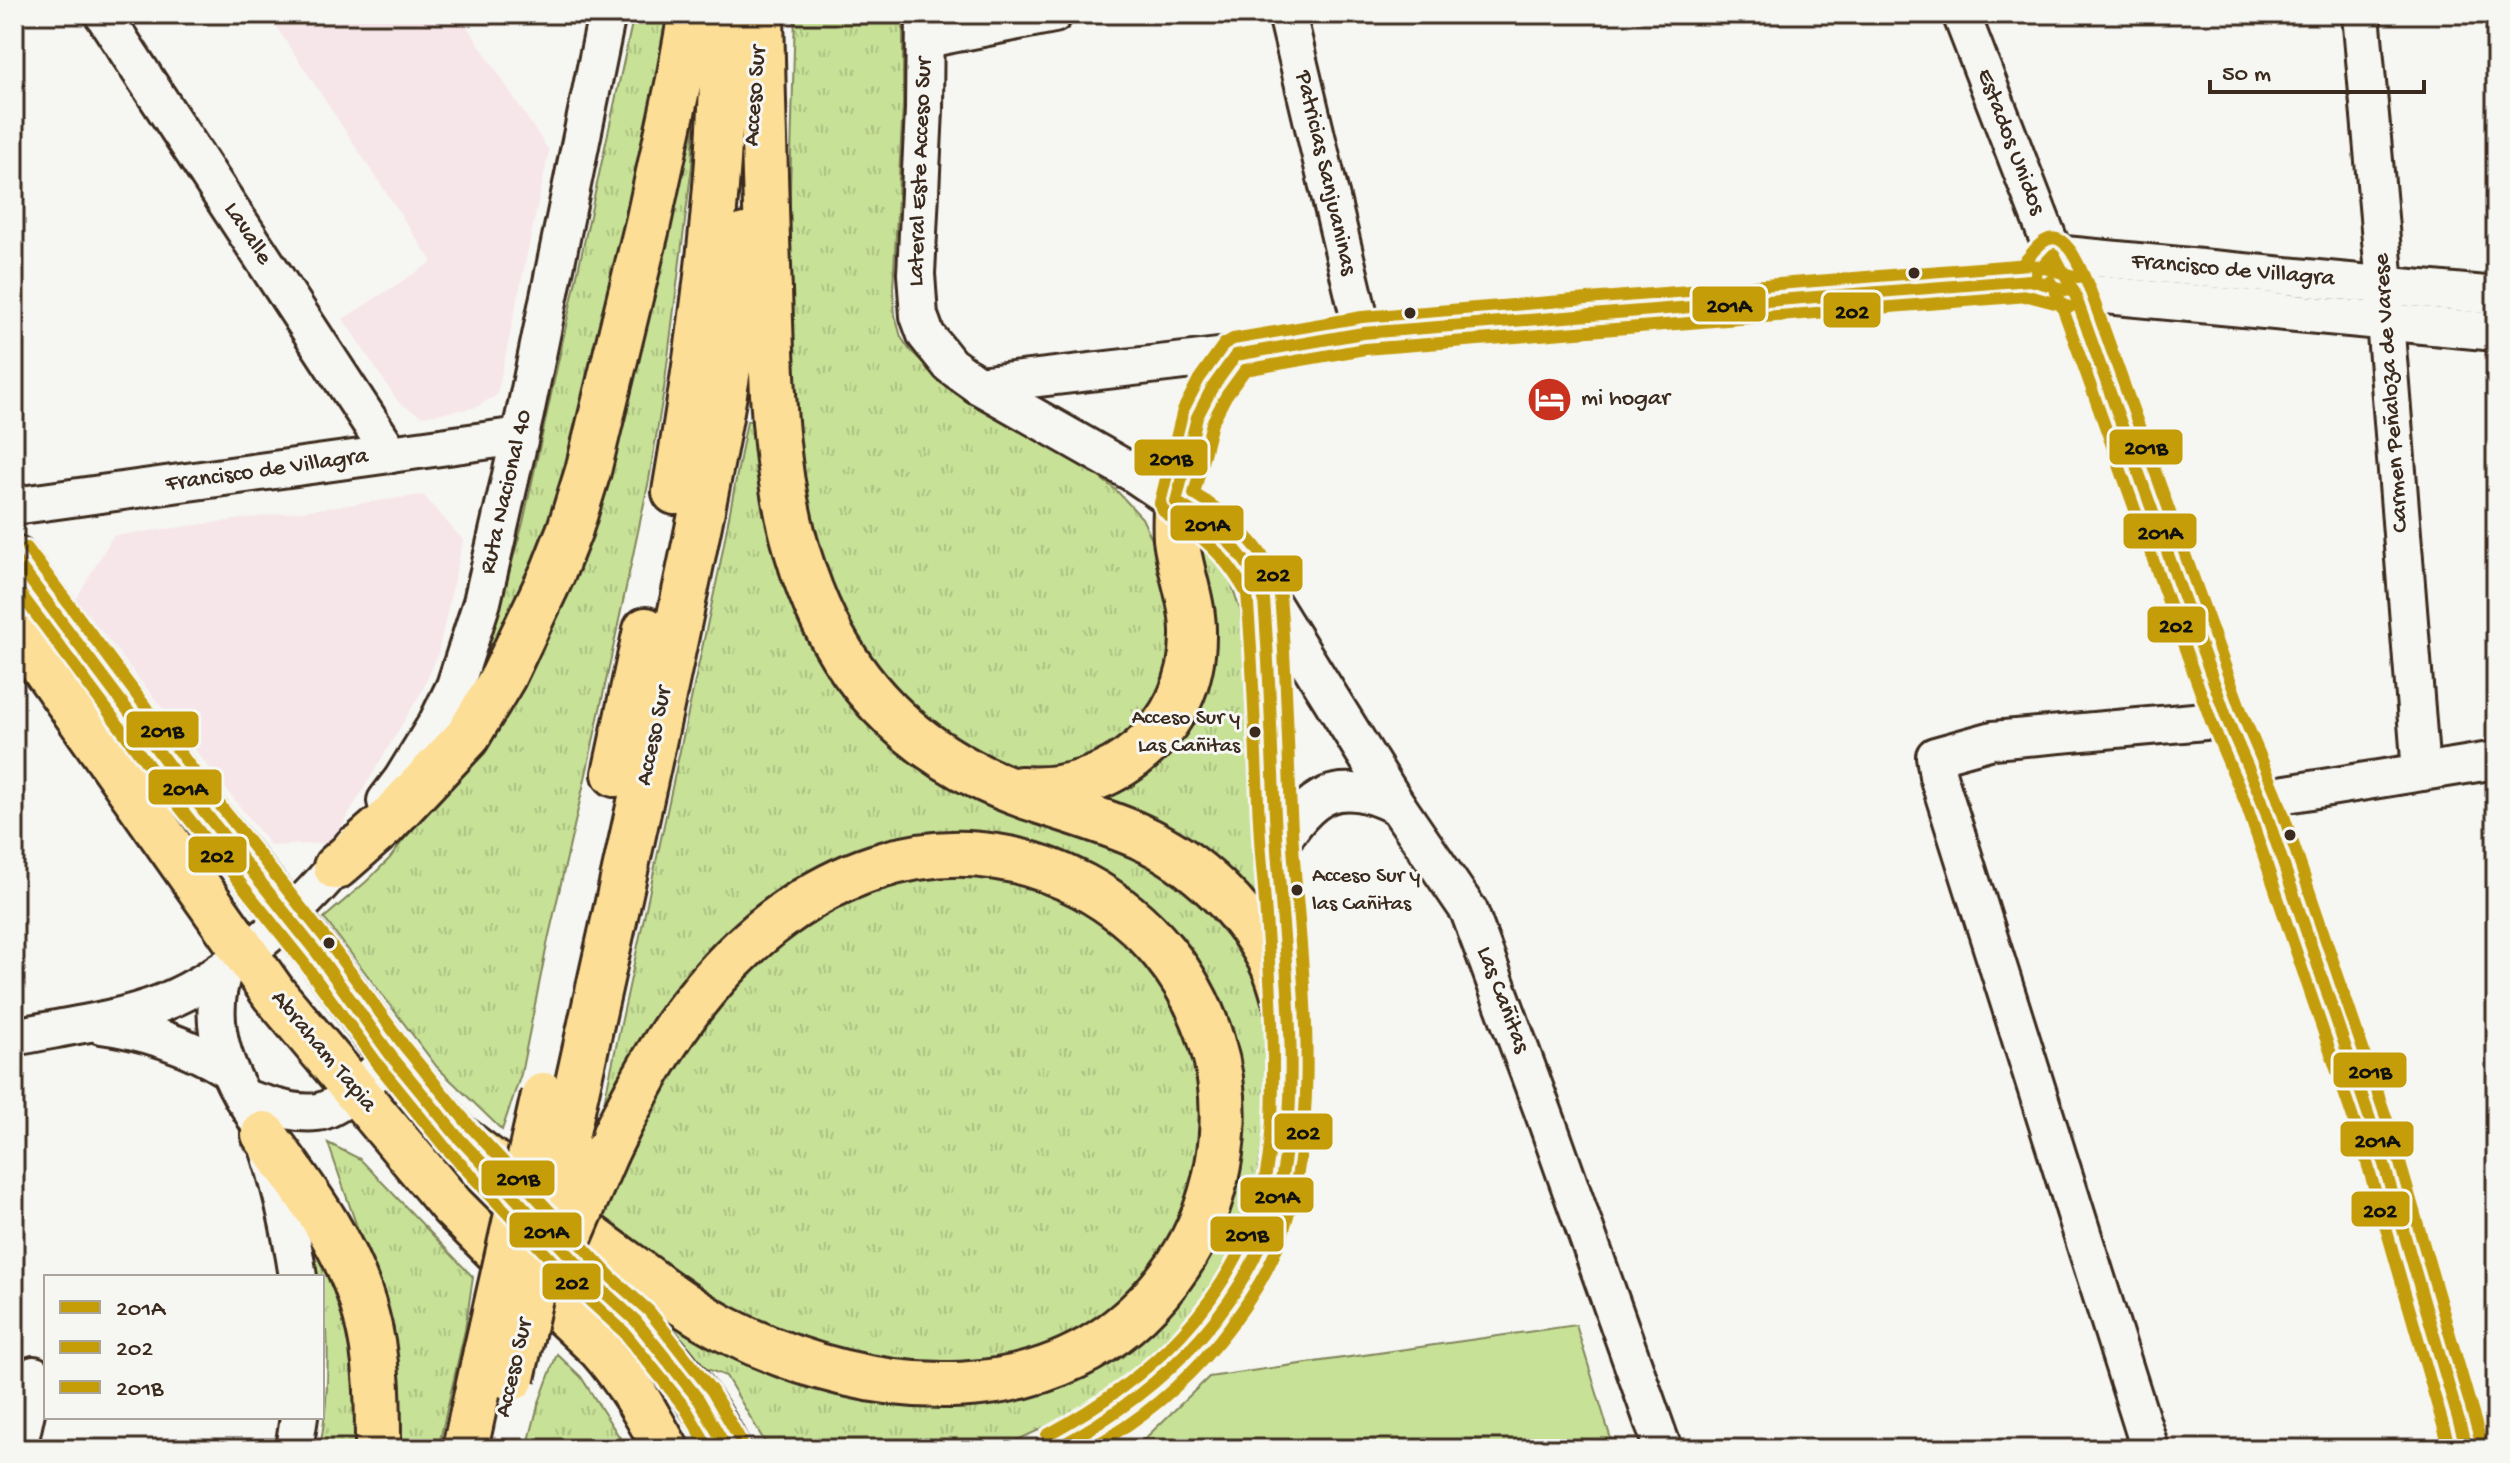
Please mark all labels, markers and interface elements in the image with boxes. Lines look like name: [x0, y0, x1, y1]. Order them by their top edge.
street label: Acceso Sur: [738, 42, 774, 147]
scale bar: [2210, 44, 2424, 94]
street label: Lateral Este Acceso Sur: [903, 54, 940, 287]
text: 50 m: [2222, 61, 2271, 90]
street label: Estados Unidos: [1969, 65, 2052, 220]
street label: Patricias Sanjuaninas: [1287, 67, 1363, 279]
street label: Lavalle: [216, 197, 278, 271]
street label: Francisco de Villagra: [2129, 248, 2337, 294]
street label: Carmen Peñaloza de Varese: [2368, 252, 2416, 534]
unlabelled marker: [1906, 265, 1922, 281]
line badge: 201A: [1691, 285, 1767, 323]
line badge: 202: [1822, 291, 1882, 329]
text: 201A: [1706, 295, 1754, 321]
text: 202: [1835, 301, 1869, 327]
unlabelled marker: [1402, 305, 1418, 321]
hotel icon: mi hogar: [1526, 375, 1574, 423]
place label: mi hogar: [1581, 385, 1672, 414]
street label: Ruta Nacional 40: [474, 407, 540, 577]
line badge: 201B: [2108, 428, 2184, 466]
text: 201B: [2124, 437, 2169, 463]
line badge: 201B: [1133, 438, 1209, 477]
street label: Francisco de Villagra: [163, 442, 371, 500]
text: 201B: [1149, 448, 1194, 474]
line badge: 201A: [1169, 504, 1245, 542]
line badge: 201A: [2122, 512, 2198, 550]
text: 201A: [1184, 514, 1232, 540]
text: 201A: [2137, 522, 2185, 548]
line badge: 202: [1243, 554, 1304, 593]
text: 202: [1256, 564, 1290, 590]
line badge: 202: [2146, 605, 2207, 644]
text: 202: [2159, 615, 2193, 641]
street label: Acceso Sur: [630, 681, 680, 788]
place label: Acceso Sur y Las Cañitas: [1132, 706, 1241, 760]
line badge: 201B: [125, 710, 200, 749]
text: 201B: [140, 720, 185, 746]
marker: Acceso Sur y Las Cañitas: [1247, 724, 1263, 740]
line badge: 201A: [147, 768, 223, 806]
text: 201A: [162, 778, 210, 804]
unlabelled marker: [2282, 827, 2298, 843]
line badge: 202: [187, 835, 248, 874]
text: 202: [200, 845, 234, 871]
place label: Acceso Sur y las Cañitas: [1312, 864, 1421, 918]
marker: Acceso Sur y las Cañitas: [1289, 882, 1305, 898]
unlabelled marker: [321, 935, 337, 951]
street label: Las Cañitas: [1468, 943, 1536, 1058]
street label: Abraham Tapia: [264, 985, 383, 1119]
line badge: 201B: [2332, 1051, 2408, 1089]
text: 201B: [2348, 1061, 2393, 1087]
line badge: 202: [1273, 1112, 1334, 1151]
line badge: 201A: [2339, 1120, 2415, 1158]
text: 202: [1286, 1122, 1320, 1148]
text: 201A: [2354, 1130, 2402, 1156]
line badge: 201B: [480, 1159, 556, 1197]
text: 201B: [496, 1168, 541, 1194]
line badge: 201A: [1239, 1176, 1315, 1214]
text: 201A: [1254, 1186, 1302, 1212]
line badge: 202: [2350, 1190, 2411, 1228]
text: 202: [2363, 1200, 2397, 1226]
line badge: 201A: [508, 1211, 583, 1249]
line badge: 201B: [1209, 1215, 1285, 1253]
text: 201A: [523, 1221, 571, 1247]
text: 201B: [1225, 1224, 1270, 1250]
line badge: 202: [541, 1262, 602, 1301]
text: 202: [555, 1272, 589, 1298]
legend: [44, 1275, 324, 1419]
text: 201A: [116, 1296, 167, 1325]
street label: Acceso Sur: [490, 1313, 541, 1420]
text: 202: [116, 1336, 153, 1365]
text: 201B: [116, 1376, 164, 1405]

